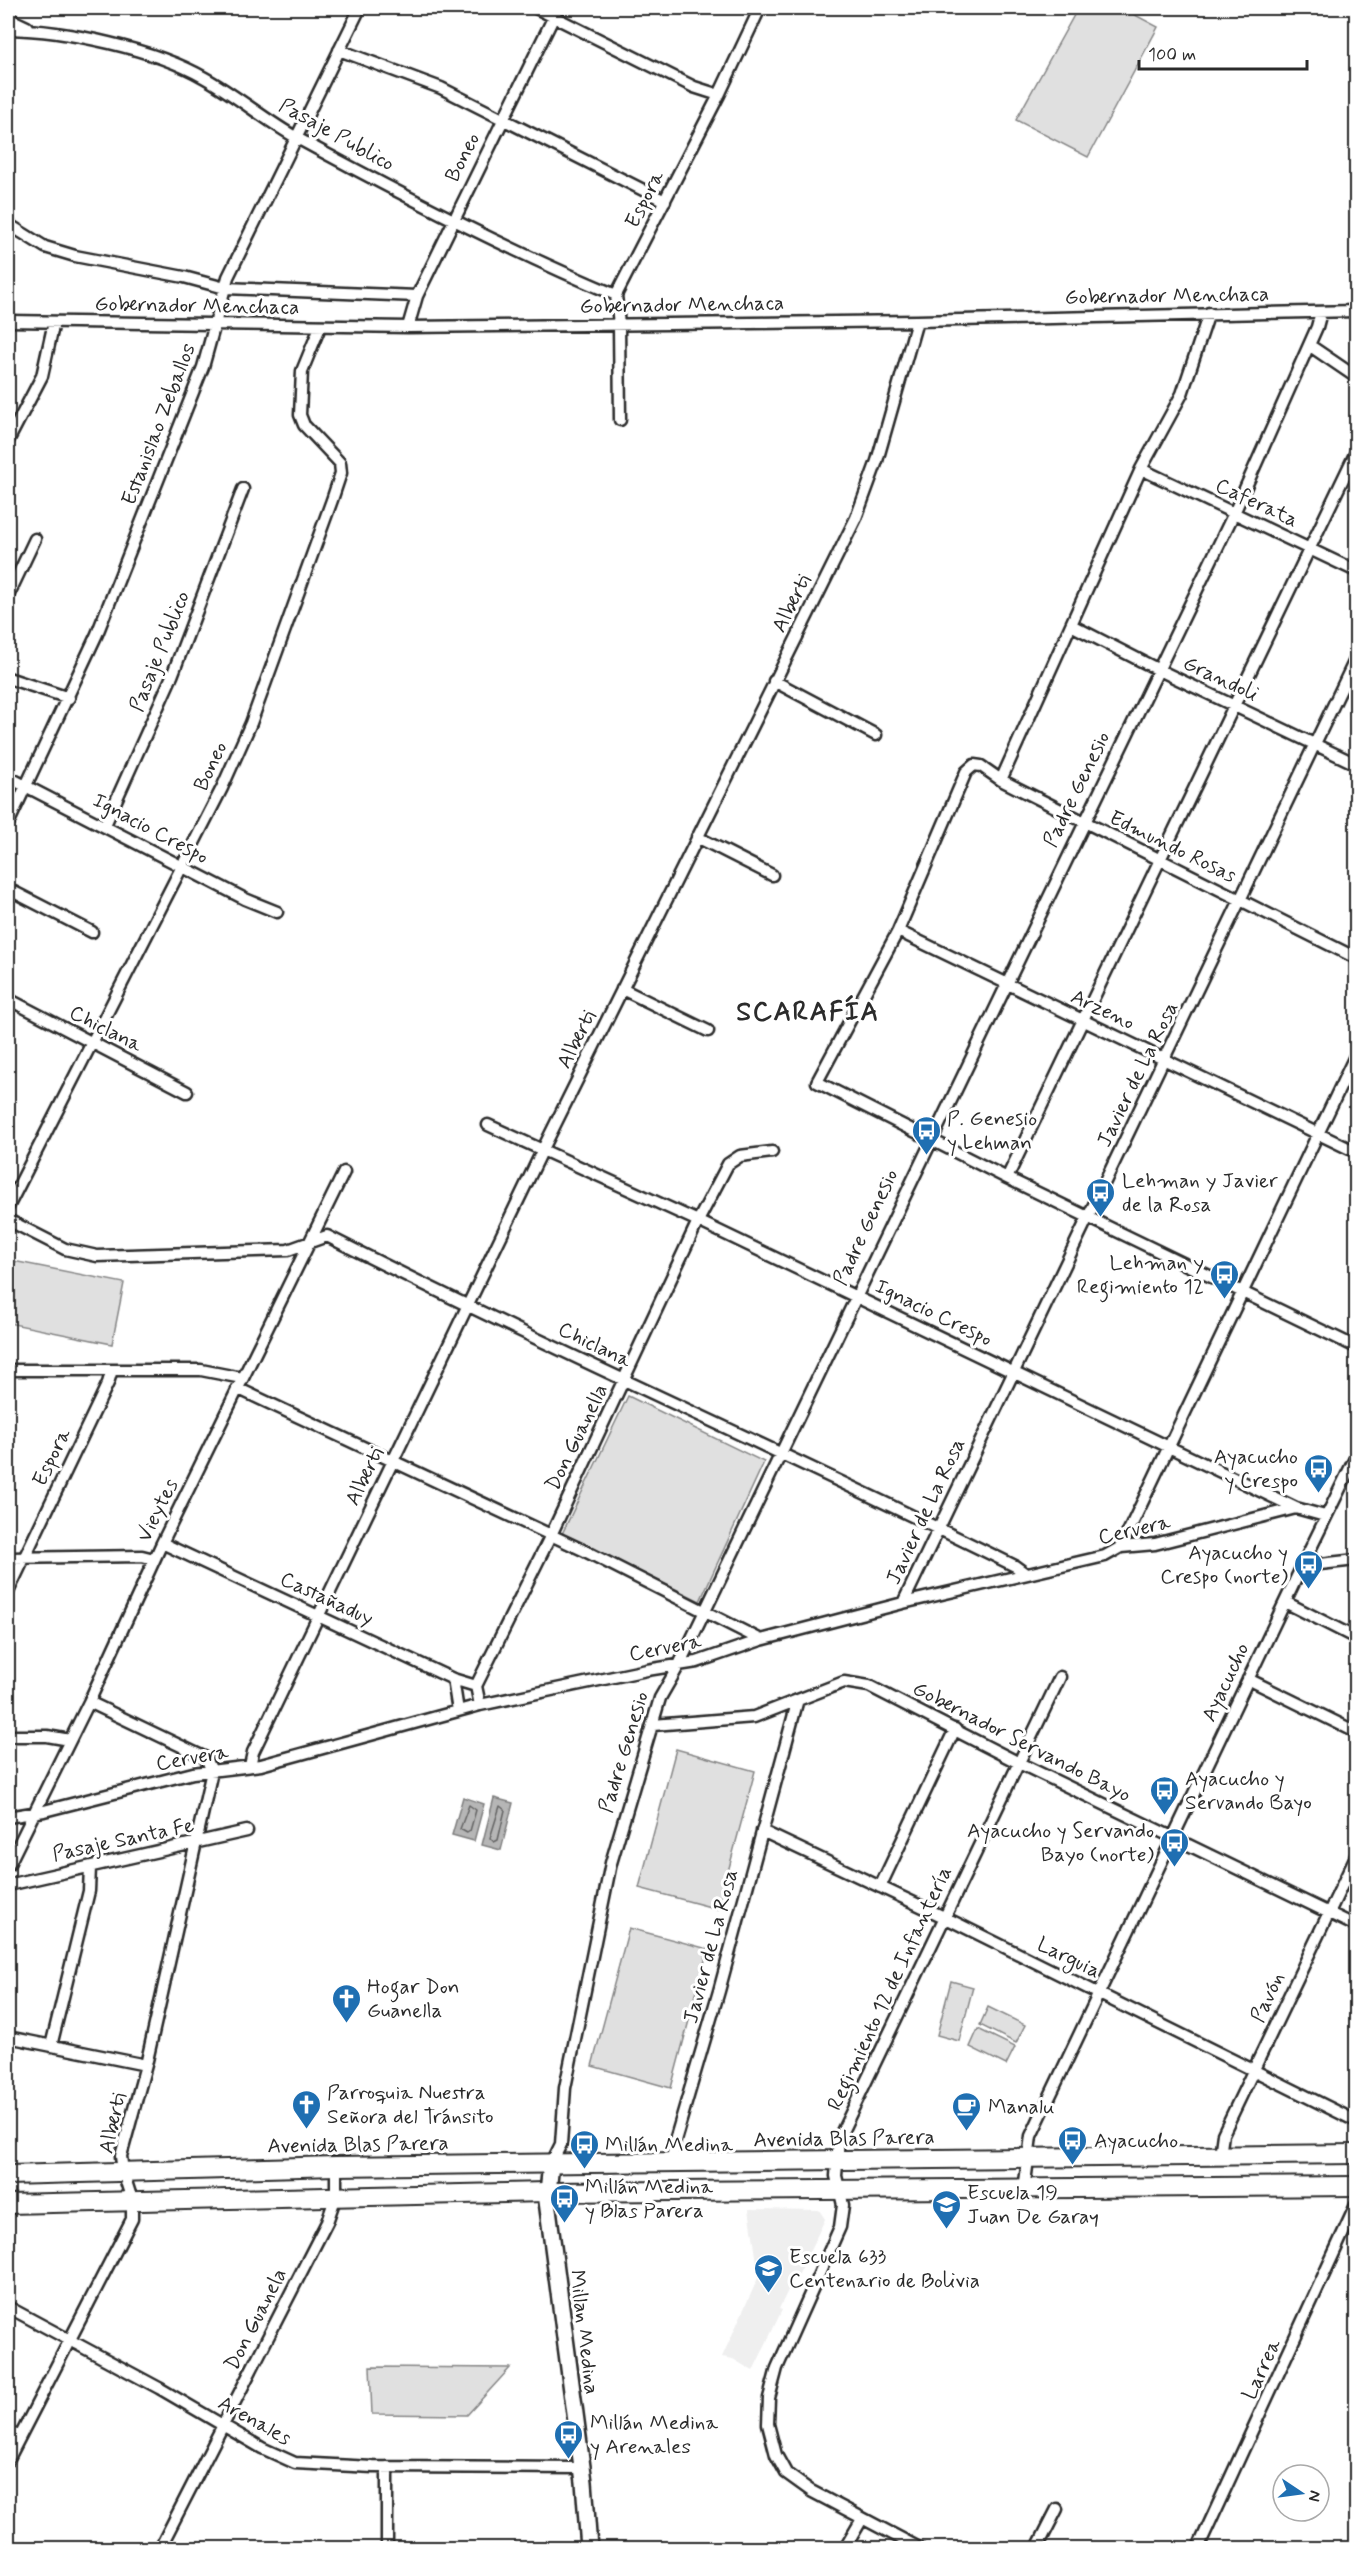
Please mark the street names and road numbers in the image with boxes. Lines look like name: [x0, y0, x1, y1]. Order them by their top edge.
street label: Pasaje Publico: [274, 92, 399, 178]
street label: Boneo: [439, 128, 487, 187]
street label: Espora: [619, 166, 671, 233]
street label: Gobernador Menchaca: [1064, 280, 1270, 312]
street label: Gobernador Menchaca: [579, 289, 785, 321]
street label: Gobernador Menchaca: [94, 290, 300, 322]
street label: Estanislao Zeballos: [115, 339, 203, 509]
street label: Caferata: [1211, 472, 1302, 534]
street label: Alberti: [765, 570, 818, 637]
street label: Pasaje Publico: [123, 587, 197, 716]
street label: Grandoli: [1178, 649, 1263, 709]
street label: Padre Genesio: [1037, 727, 1117, 852]
street label: Boneo: [187, 737, 235, 796]
street label: Ignacio Crespo: [88, 787, 213, 871]
street label: Edmundo Rosas: [1104, 804, 1241, 890]
street label: Arzeno: [1066, 983, 1139, 1037]
street label: Javier de La Rosa: [1091, 997, 1185, 1152]
street label: Chiclana: [64, 999, 147, 1059]
street label: Alberti: [550, 1006, 603, 1073]
street label: Padre Genesio: [827, 1165, 905, 1290]
street label: Ignacio Crespo: [870, 1272, 997, 1353]
street label: Chiclana: [553, 1315, 636, 1375]
street label: Don Guanella: [539, 1379, 615, 1496]
street label: Espora: [26, 1424, 78, 1491]
street label: Javier de La Rosa: [880, 1434, 972, 1589]
street label: Alberti: [339, 1443, 391, 1510]
street label: Vieytes: [131, 1474, 185, 1547]
street label: Cervera: [1095, 1508, 1173, 1552]
street label: Castañaduy: [275, 1565, 378, 1633]
street label: Cervera: [627, 1627, 704, 1669]
street label: Ayacucho: [1195, 1638, 1256, 1726]
street label: Gobernador Servando Bayo: [908, 1675, 1136, 1809]
street label: Padre Genesio: [592, 1688, 656, 1816]
street label: Cervera: [154, 1738, 231, 1778]
street label: Pasaje Santa Fe: [50, 1811, 197, 1869]
street label: Regimiento 12 de Infantería: [821, 1862, 961, 2116]
street label: Javier de La Rosa: [677, 1866, 745, 2026]
street label: Larguia: [1032, 1931, 1105, 1986]
street label: Pavón: [1244, 1968, 1292, 2027]
street label: Alberti: [92, 2090, 134, 2156]
street label: Avenida Blas Parera: [753, 2123, 935, 2155]
street label: Avenida Blas Parera: [267, 2129, 449, 2161]
street label: Don Guanela: [218, 2263, 294, 2375]
street label: Millan Medina: [562, 2268, 606, 2396]
street label: Larrea: [1236, 2334, 1288, 2404]
street label: Arenales: [213, 2389, 296, 2452]

